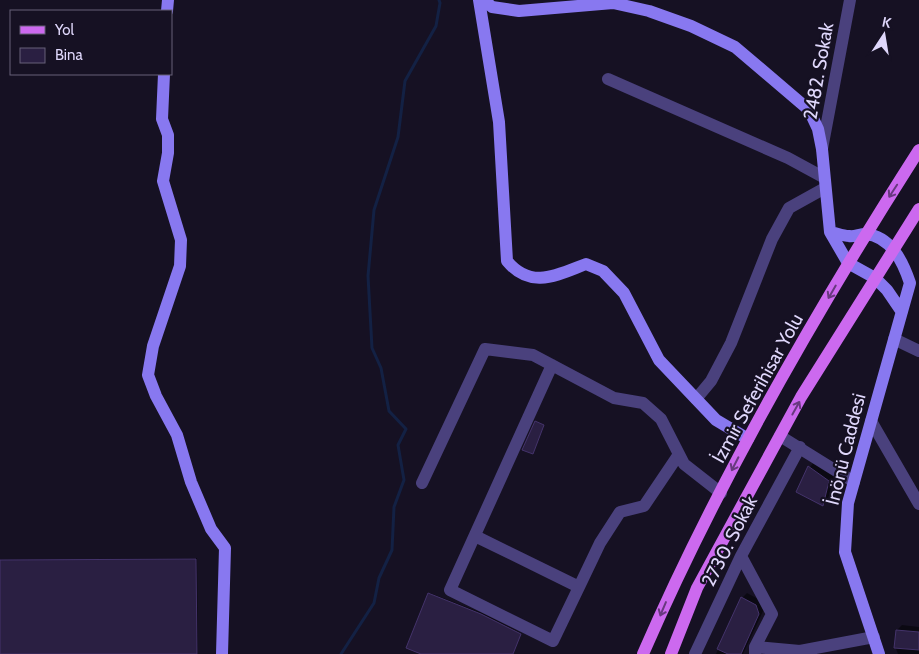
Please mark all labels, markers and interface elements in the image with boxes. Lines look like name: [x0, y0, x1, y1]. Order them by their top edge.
legend: [10, 10, 172, 75]
north arrow: [859, 10, 909, 60]
text: K: [881, 13, 893, 32]
street label: 2482. Sokak: [799, 20, 838, 121]
text: Yol: [54, 21, 74, 39]
text: Bina: [55, 46, 83, 64]
one-way arrow: [887, 184, 898, 198]
one-way arrow: [827, 284, 837, 299]
street label: İzmir Seferihisar Yolu: [707, 310, 808, 467]
street label: İnönü Caddesi: [820, 391, 870, 507]
one-way arrow: [791, 401, 801, 416]
one-way arrow: [730, 456, 739, 471]
street label: 2730. Sokak: [697, 492, 762, 590]
one-way arrow: [657, 601, 667, 616]

